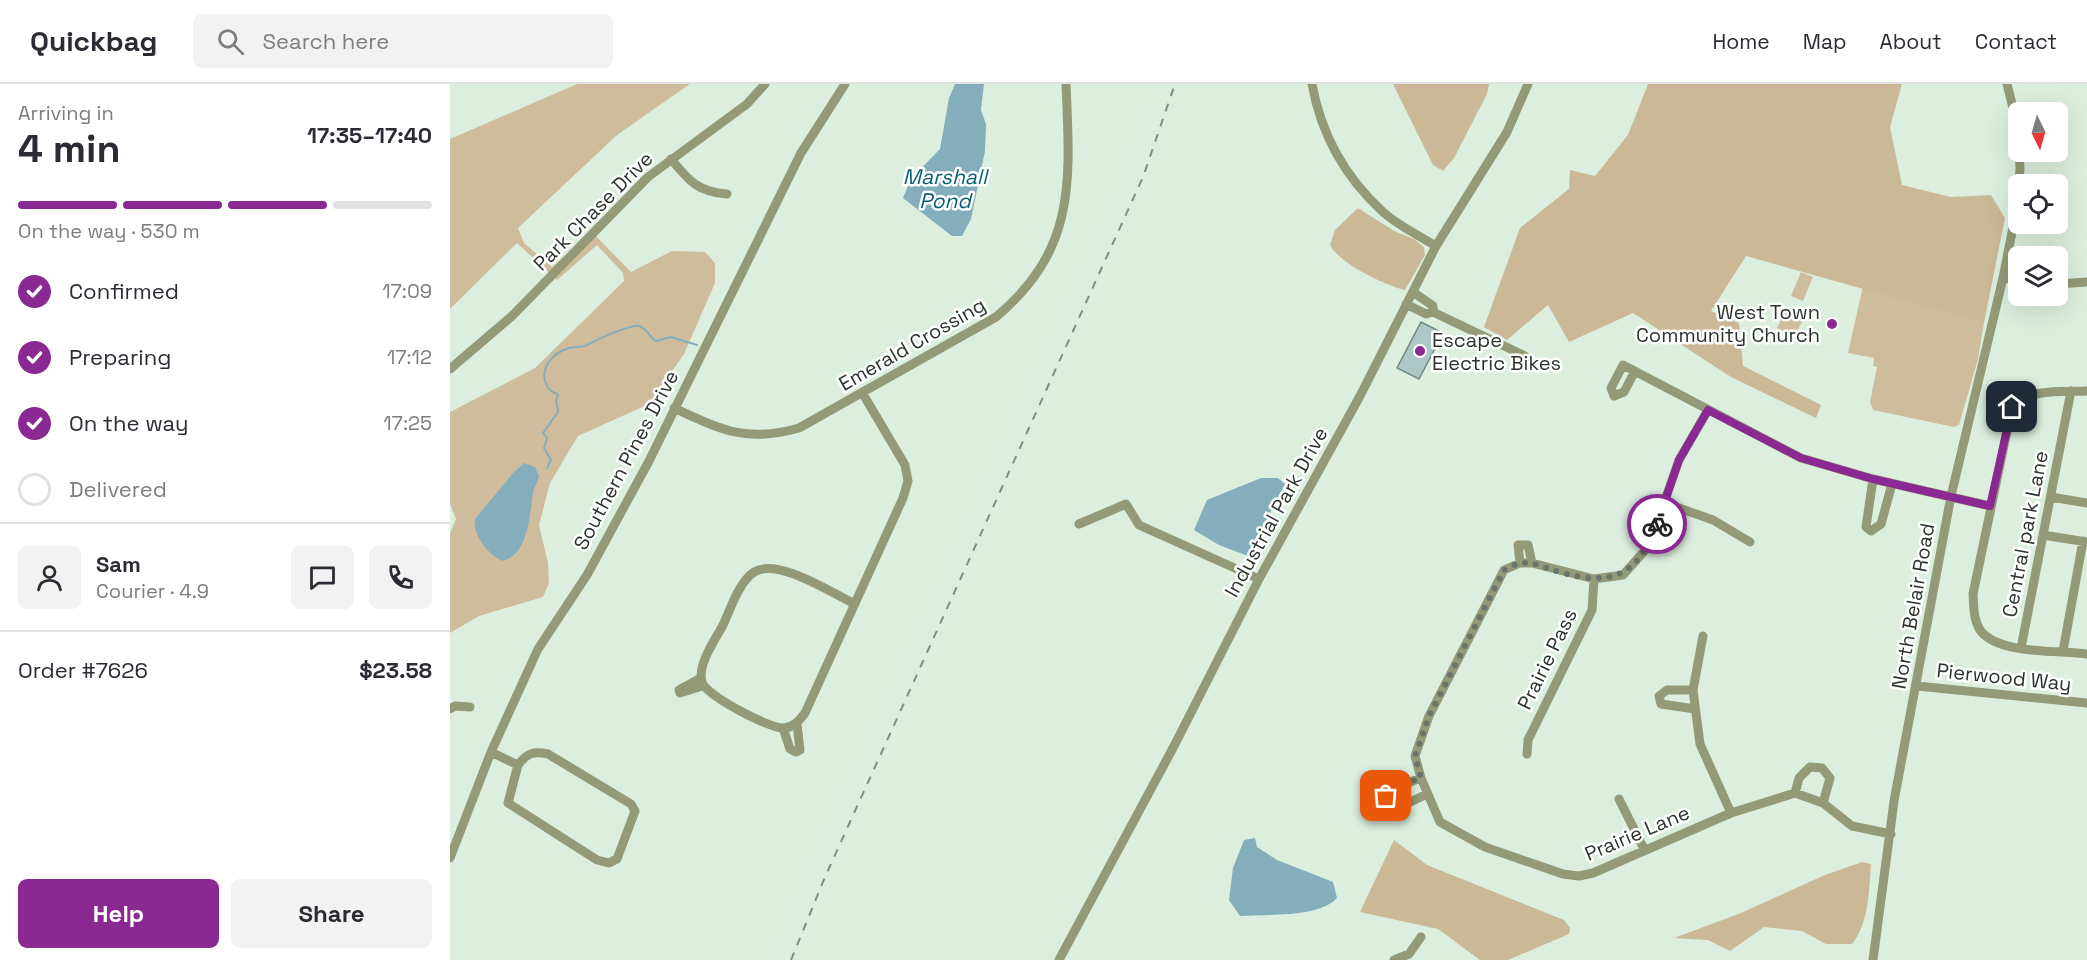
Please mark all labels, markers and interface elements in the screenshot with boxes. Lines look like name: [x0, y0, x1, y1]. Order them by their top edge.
search box: [193, 14, 613, 68]
text: Quickbag: [30, 23, 157, 59]
icon: search: [214, 25, 247, 58]
text: Search here: [262, 27, 389, 55]
text: Home: [1712, 28, 1770, 55]
text: Map: [1803, 28, 1847, 55]
text: About: [1880, 28, 1942, 55]
text: Contact: [1975, 28, 2057, 55]
text: Arriving in: [18, 100, 114, 126]
north arrow: [2008, 102, 2068, 162]
map controls: [2008, 102, 2068, 306]
text: 17:35–17:40: [307, 121, 432, 149]
text: 4 min: [18, 124, 120, 173]
street label: Park Chase Drive: [528, 146, 658, 276]
water label: Marshall Pond: [903, 163, 990, 214]
button: locate: [2008, 174, 2068, 234]
text: On the way · 530 m: [18, 218, 200, 244]
button: layers: [2008, 246, 2068, 306]
icon: check: [18, 275, 51, 308]
text: Confirmed: [69, 277, 179, 305]
text: 17:09: [382, 278, 432, 304]
street label: Emerald Crossing: [834, 291, 990, 397]
place label: West Town Community Church: [1636, 299, 1820, 348]
marker: West Town Community Church: [1825, 317, 1839, 331]
place label: Escape Electric Bikes: [1432, 327, 1561, 376]
icon: check: [18, 341, 51, 374]
text: Preparing: [69, 343, 171, 371]
text: 17:12: [387, 344, 432, 370]
marker: Escape Electric Bikes: [1413, 344, 1427, 358]
street label: Southern Pines Drive: [568, 366, 684, 554]
pin: [1986, 381, 2037, 432]
icon: home: [1995, 390, 2028, 423]
icon: check: [18, 407, 51, 440]
text: On the way: [69, 409, 188, 437]
text: 17:25: [383, 410, 432, 436]
street label: Industrial Park Drive: [1218, 422, 1334, 602]
street label: Central park Lane: [1996, 449, 2054, 619]
text: Delivered: [69, 475, 167, 503]
courier: [1627, 494, 1687, 554]
icon: bike: [1641, 508, 1674, 541]
street label: North Belair Road: [1886, 521, 1940, 691]
button: person: [18, 546, 81, 609]
button: chat: [291, 546, 354, 609]
button: phone: [369, 546, 432, 609]
text: Sam: [96, 550, 141, 578]
text: Courier · 4.9: [96, 578, 209, 604]
street label: Prairie Pass: [1511, 604, 1583, 714]
text: Order #7626: [18, 656, 148, 684]
text: $23.58: [359, 656, 432, 684]
street label: Pierwood Way: [1935, 657, 2073, 697]
pin: [1360, 770, 1411, 821]
icon: bag: [1369, 779, 1402, 812]
street label: Prairie Lane: [1581, 799, 1693, 867]
button: Help: [18, 879, 219, 948]
button: Share: [231, 879, 432, 948]

